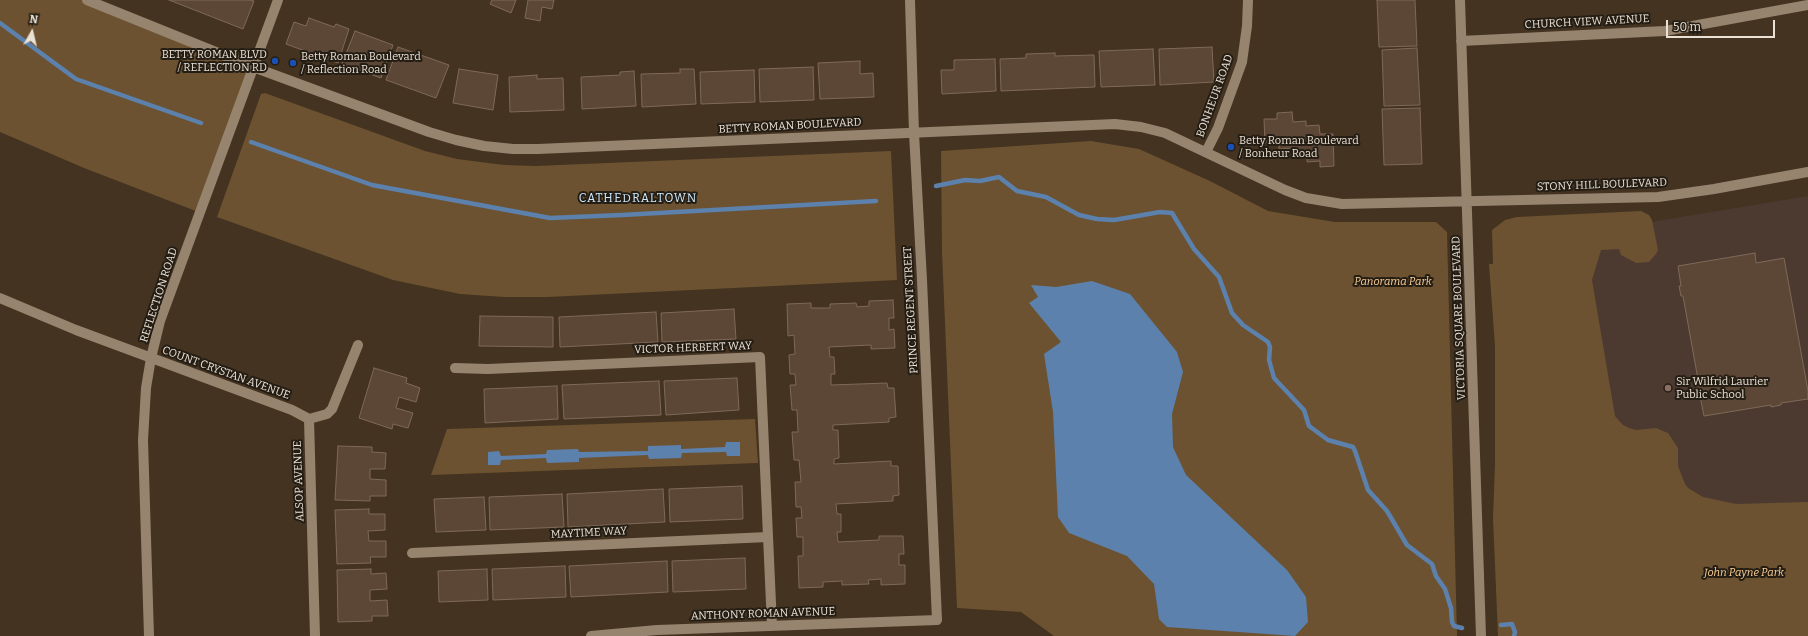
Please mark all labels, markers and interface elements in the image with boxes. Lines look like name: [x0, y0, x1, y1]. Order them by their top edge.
north arrow: [12, 12, 52, 52]
street label: CHURCH VIEW AVENUE: [1524, 12, 1650, 32]
scale bar: [1668, 12, 1777, 38]
text: N: [29, 13, 39, 27]
text: 50 m: [1673, 20, 1701, 34]
place label: BETTY ROMAN BLVD / REFLECTION RD: [162, 48, 267, 74]
place label: Betty Roman Boulevard / Reflection Road: [301, 50, 421, 76]
street label: BONHEUR ROAD: [1194, 53, 1236, 139]
marker: BETTY ROMAN BLVD / REFLECTION RD: [270, 56, 280, 66]
marker: Betty Roman Boulevard / Reflection Road: [288, 58, 298, 68]
street label: BETTY ROMAN BOULEVARD: [718, 116, 862, 136]
place label: Betty Roman Boulevard / Bonheur Road: [1239, 134, 1359, 160]
marker: Betty Roman Boulevard / Bonheur Road: [1226, 142, 1236, 152]
street label: STONY HILL BOULEVARD: [1537, 176, 1667, 194]
district label: CATHEDRALTOWN: [579, 192, 697, 206]
street label: VICTORIA SQUARE BOULEVARD: [1450, 236, 1468, 400]
street label: REFLECTION ROAD: [137, 246, 181, 344]
street label: PRINCE REGENT STREET: [901, 246, 921, 374]
park label: Panorama Park: [1354, 275, 1432, 289]
street label: VICTOR HERBERT WAY: [634, 339, 752, 357]
street label: COUNT CRYSTAN AVENUE: [160, 344, 292, 402]
place label: Sir Wilfrid Laurier Public School: [1676, 375, 1768, 401]
marker: Sir Wilfrid Laurier Public School: [1663, 383, 1673, 393]
street label: ALSOP AVENUE: [291, 440, 307, 522]
street label: MAYTIME WAY: [551, 524, 627, 542]
park label: John Payne Park: [1704, 566, 1784, 580]
street label: ANTHONY ROMAN AVENUE: [691, 605, 835, 623]

